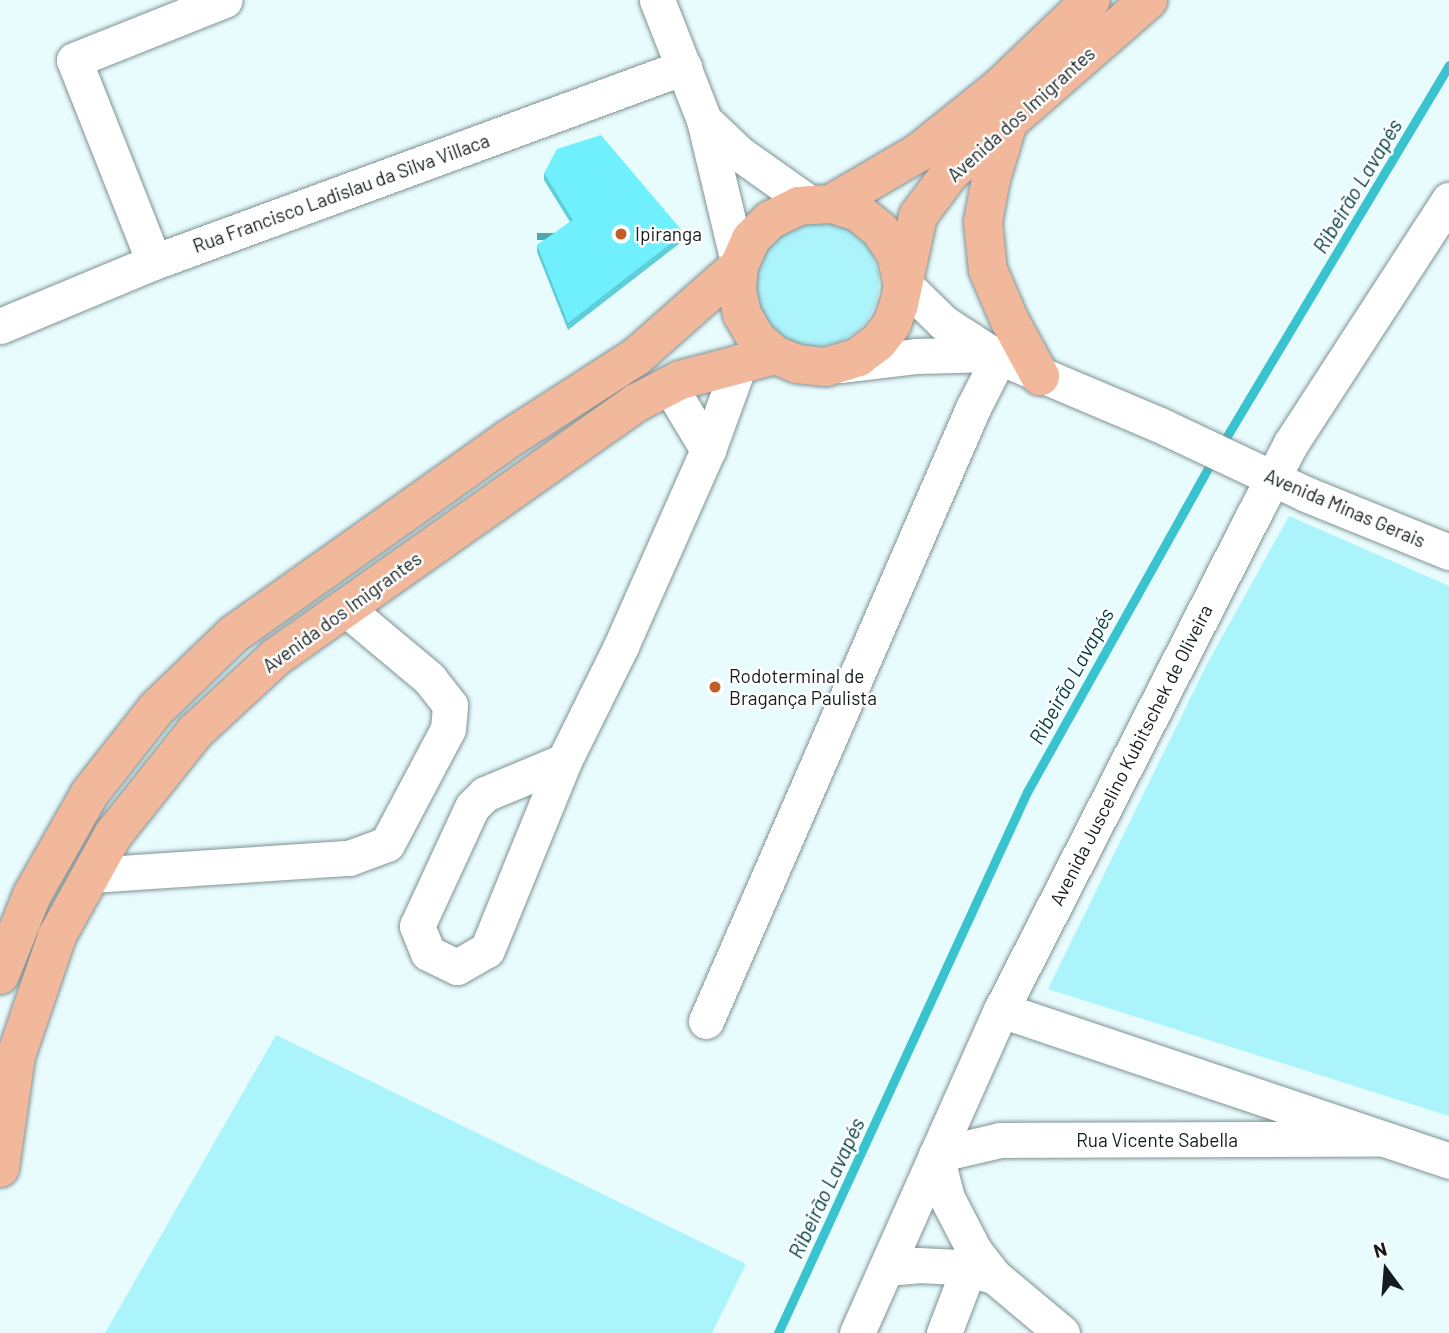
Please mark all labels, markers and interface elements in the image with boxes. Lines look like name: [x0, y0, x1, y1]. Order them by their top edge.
street label: Avenida dos Imigrantes: [943, 42, 1099, 186]
water label: Ribeirão Lavapés: [1307, 114, 1407, 258]
street label: Rua Francisco Ladislau da Silva Villaca: [190, 129, 492, 257]
place label: Ipiranga: [635, 223, 702, 245]
marker: Ipiranga: [613, 226, 629, 242]
street label: Avenida Minas Gerais: [1261, 464, 1429, 552]
street label: Avenida dos Imigrantes: [258, 547, 426, 677]
street label: Avenida Juscelino Kubitschek de Oliveira: [1045, 601, 1217, 909]
water label: Ribeirão Lavapés: [1023, 603, 1119, 749]
place label: Rodoterminal de Bragança Paulista: [729, 665, 877, 709]
marker: Rodoterminal de Bragança Paulista: [707, 679, 723, 695]
water label: Ribeirão Lavapés: [782, 1114, 870, 1262]
street label: Rua Vicente Sabella: [1076, 1129, 1238, 1151]
north arrow: [1351, 1235, 1421, 1305]
text: N: [1371, 1237, 1389, 1262]

